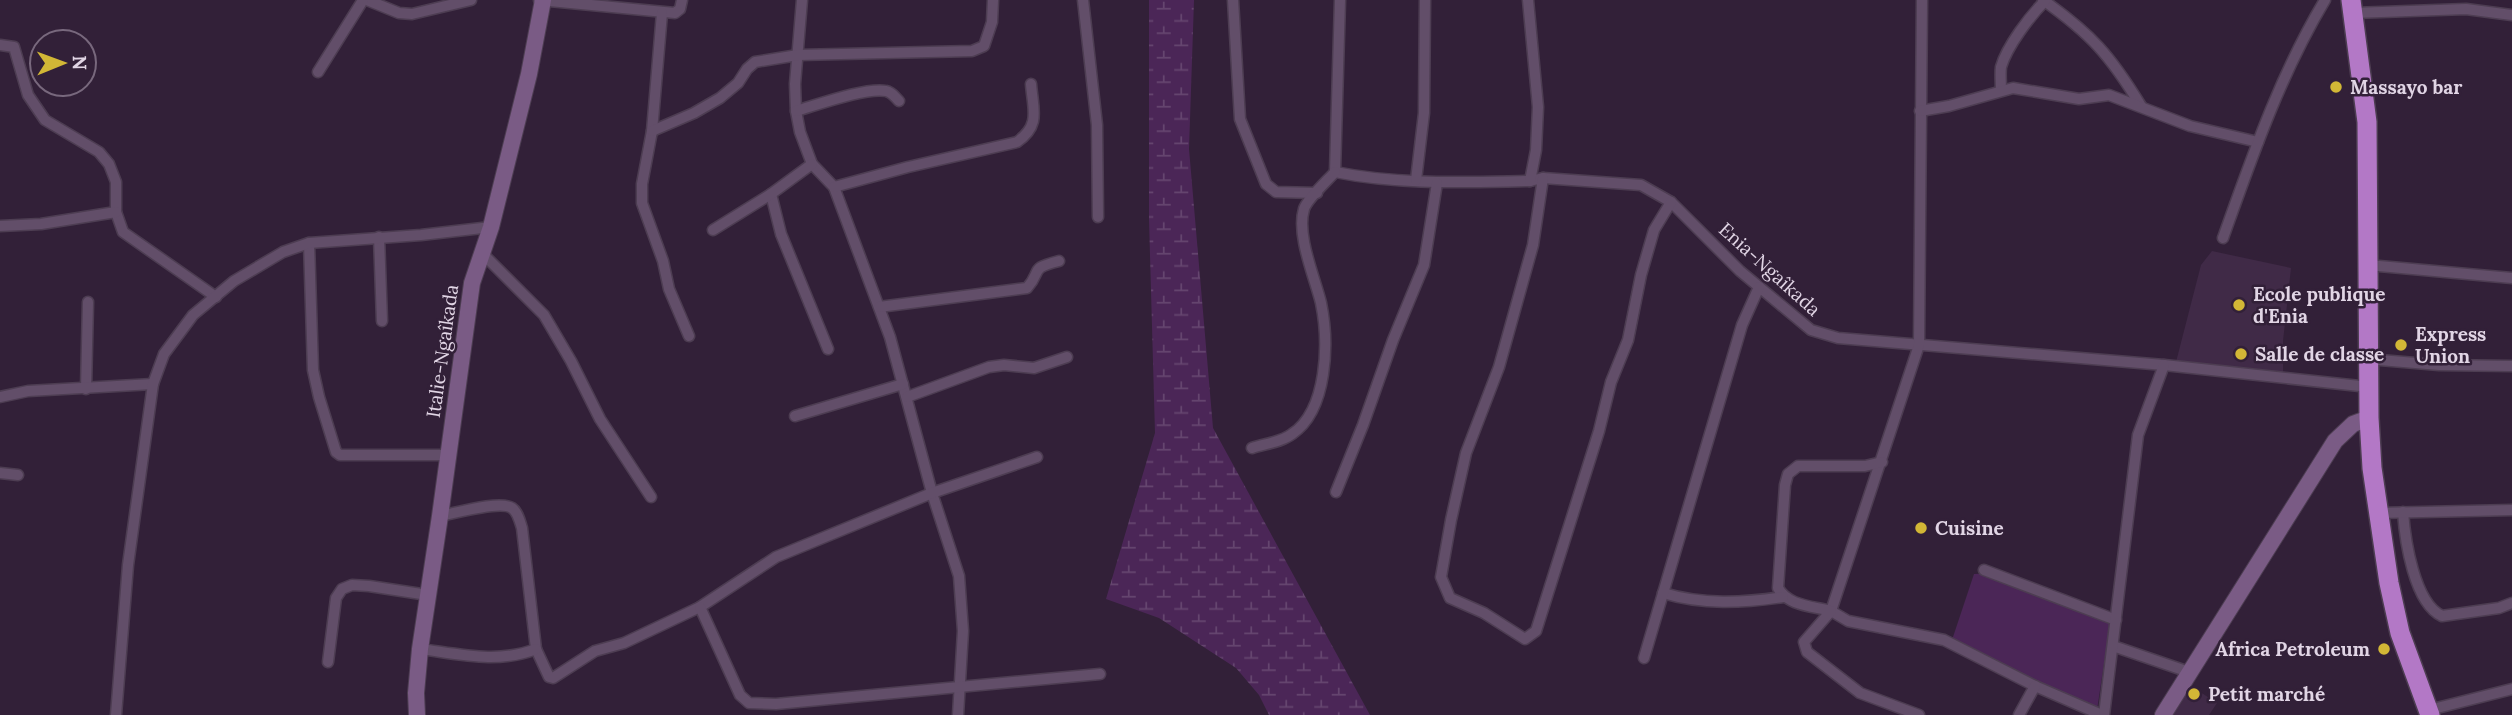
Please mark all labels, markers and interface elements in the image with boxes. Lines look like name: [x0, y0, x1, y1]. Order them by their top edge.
north arrow: [28, 28, 98, 98]
text: N: [68, 55, 92, 71]
place label: Massayo bar: [2350, 75, 2462, 99]
marker: Massayo bar: [2328, 79, 2344, 95]
street label: Enia-Ngaîkada: [1714, 217, 1826, 321]
place label: Ecole publique d'Enia: [2253, 282, 2385, 328]
street label: Italie-Ngaîkada: [421, 283, 463, 419]
marker: Ecole publique d'Enia: [2231, 297, 2247, 313]
place label: Express Union: [2415, 322, 2486, 368]
marker: Express Union: [2393, 337, 2409, 353]
place label: Salle de classe: [2255, 342, 2384, 366]
marker: Salle de classe: [2233, 346, 2249, 362]
place label: Cuisine: [1935, 516, 2004, 540]
marker: Cuisine: [1913, 520, 1929, 536]
place label: Africa Petroleum: [2215, 637, 2371, 661]
marker: Africa Petroleum: [2376, 641, 2392, 657]
place label: Petit marché: [2208, 682, 2325, 706]
marker: Petit marché: [2186, 686, 2202, 702]

